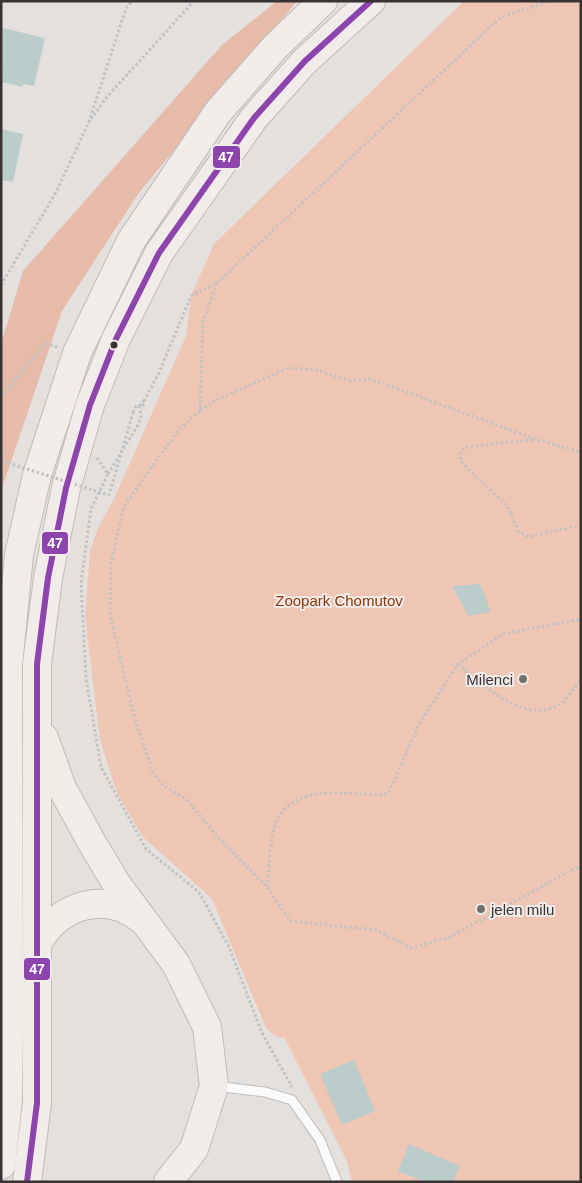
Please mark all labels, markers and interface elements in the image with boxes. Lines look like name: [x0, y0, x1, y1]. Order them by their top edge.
line badge: 47: [212, 145, 241, 169]
text: 47: [218, 149, 234, 165]
unlabelled marker: [109, 340, 119, 350]
line badge: 47: [41, 531, 69, 555]
text: 47: [47, 535, 63, 551]
park label: Zoopark Chomutov: [275, 592, 403, 609]
place label: Milenci: [466, 671, 513, 688]
marker: Milenci: [517, 673, 529, 685]
place label: jelen milu: [490, 901, 554, 918]
marker: jelen milu: [475, 903, 487, 915]
line badge: 47: [23, 957, 51, 981]
text: 47: [29, 961, 45, 977]

